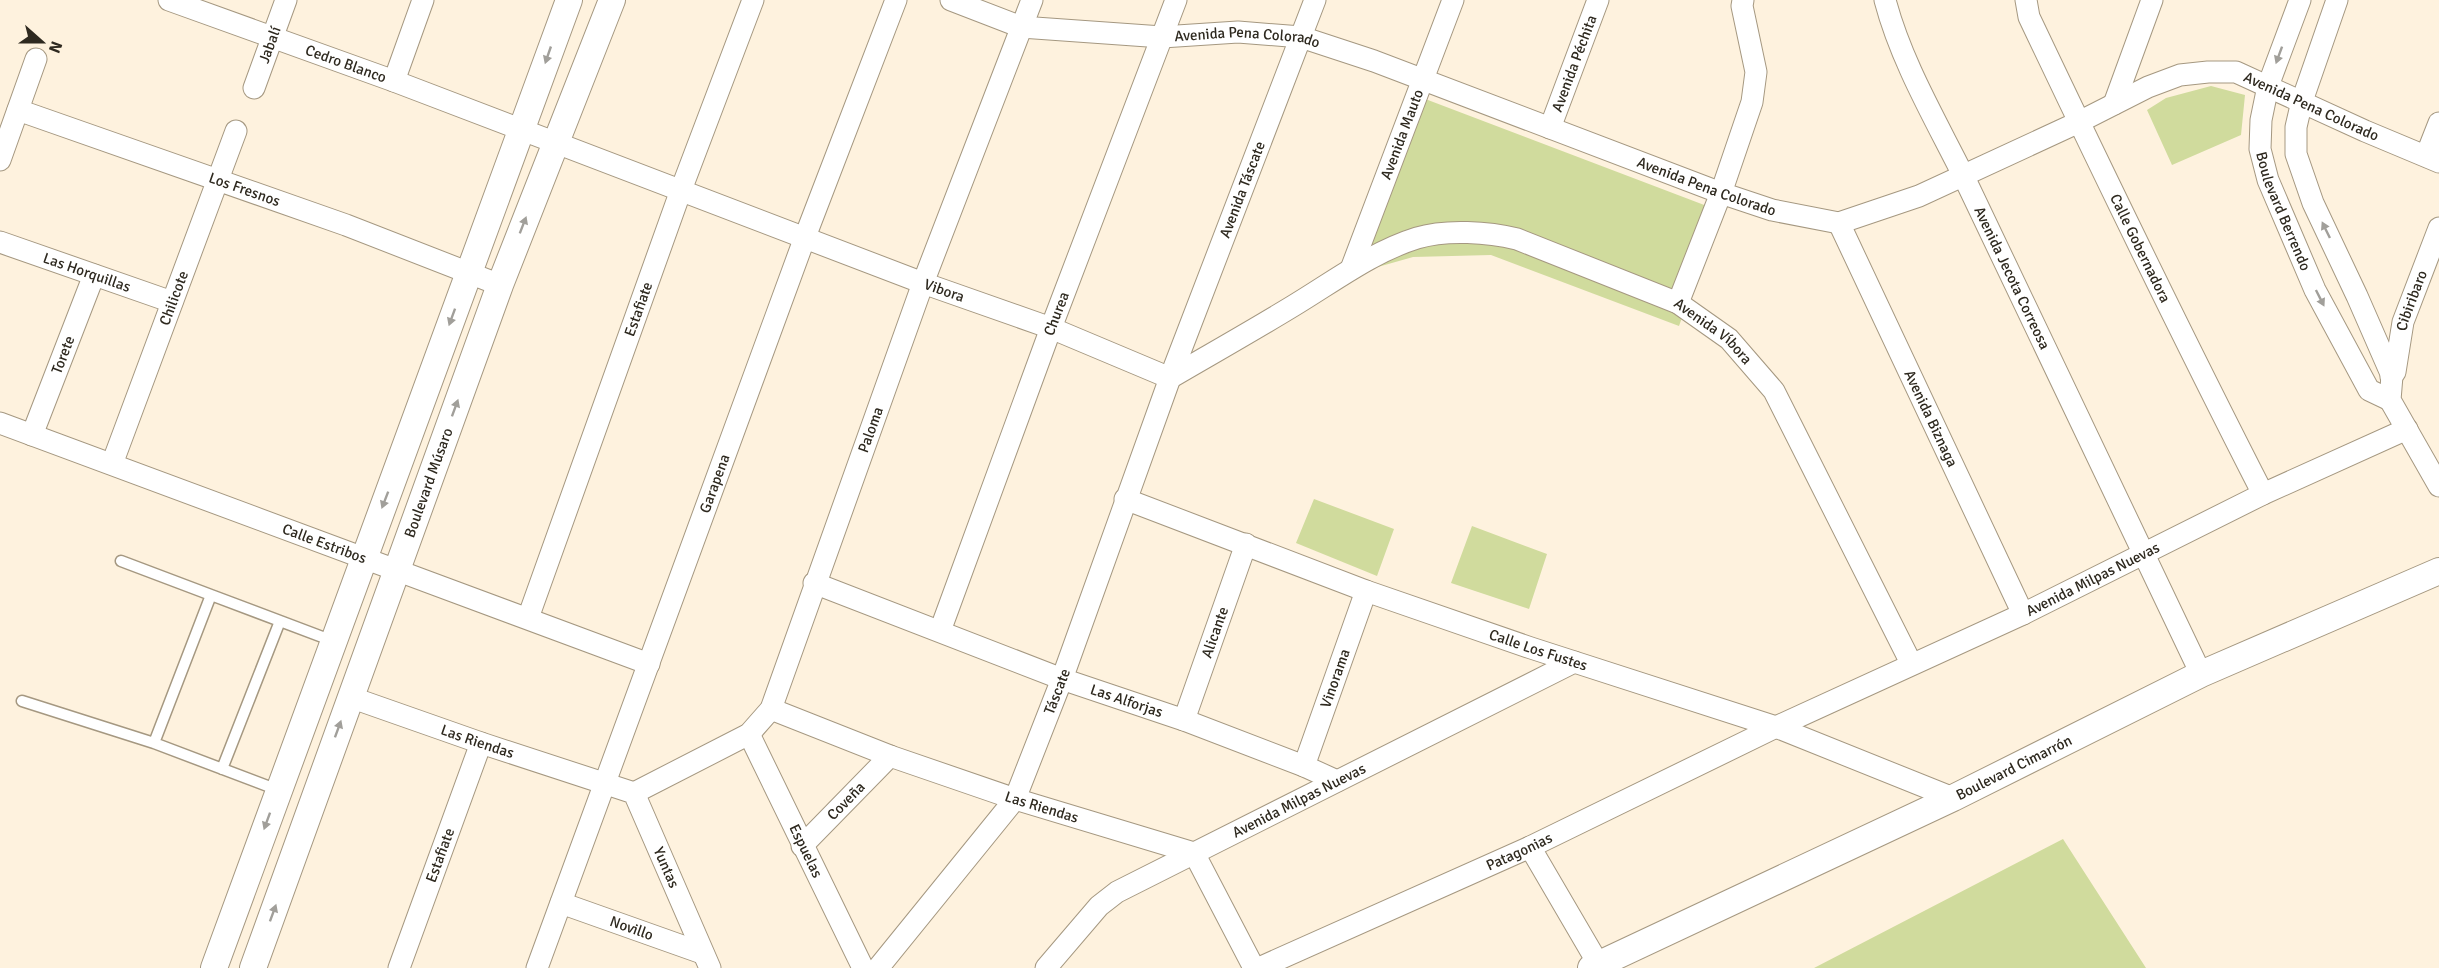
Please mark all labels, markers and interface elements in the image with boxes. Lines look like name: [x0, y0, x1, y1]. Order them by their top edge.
north arrow: [12, 12, 72, 72]
street label: Avenida Péchita: [1548, 13, 1601, 114]
street label: Avenida Pena Colorado: [1174, 23, 1323, 52]
street label: Jabalí: [255, 24, 285, 66]
text: N: [44, 38, 66, 56]
street label: Cedro Blanco: [303, 41, 389, 87]
one-way arrow: [542, 46, 552, 64]
one-way arrow: [2274, 46, 2284, 64]
street label: Avenida Pena Colorado: [2241, 68, 2382, 145]
street label: Avenida Mauto: [1377, 87, 1427, 182]
street label: Avenida Táscate: [1216, 139, 1269, 240]
street label: Boulevard Berrendo: [2252, 150, 2315, 274]
street label: Avenida Pena Colorado: [1635, 153, 1778, 220]
street label: Los Fresnos: [206, 169, 283, 210]
street label: Calle Gobernadora: [2106, 191, 2175, 306]
street label: Avenida Jecota Correosa: [1970, 203, 2054, 352]
one-way arrow: [519, 216, 528, 234]
one-way arrow: [2321, 222, 2330, 239]
street label: Las Horquillas: [41, 249, 133, 296]
street label: Cibiribaro: [2393, 267, 2431, 332]
street label: Chilicote: [155, 268, 192, 328]
street label: Vibora: [922, 275, 967, 306]
street label: Estafiate: [620, 279, 656, 339]
street label: Churea: [1040, 289, 1073, 338]
one-way arrow: [2315, 290, 2325, 307]
street label: Avenida Víbora: [1671, 294, 1756, 368]
one-way arrow: [447, 308, 457, 326]
street label: Torete: [48, 333, 79, 376]
street label: Avenida Biznaga: [1900, 367, 1962, 470]
one-way arrow: [450, 399, 460, 417]
street label: Paloma: [854, 404, 887, 455]
street label: Boulevard Músaro: [400, 425, 457, 540]
street label: Garapena: [696, 452, 734, 516]
one-way arrow: [380, 491, 389, 509]
street label: Calle Estribos: [280, 520, 369, 567]
street label: Avenida Milpas Nuevas: [2023, 538, 2163, 620]
street label: Alicante: [1198, 604, 1232, 660]
street label: Calle Los Fustes: [1487, 625, 1590, 675]
street label: Vinorama: [1316, 646, 1354, 710]
street label: Táscate: [1040, 666, 1074, 717]
street label: Las Alforjas: [1088, 680, 1166, 721]
one-way arrow: [334, 720, 344, 738]
street label: Las Riendas: [438, 721, 517, 762]
street label: Boulevard Cimarrón: [1953, 731, 2075, 804]
street label: Avenida Milpas Nuevas: [1229, 759, 1369, 842]
street label: Coveña: [823, 778, 869, 824]
street label: Las Riendas: [1002, 787, 1081, 827]
one-way arrow: [261, 812, 271, 830]
street label: Espuelas: [785, 821, 827, 881]
street label: Estafiate: [422, 826, 458, 885]
street label: Patagonias: [1483, 828, 1555, 874]
street label: Yuntas: [650, 844, 683, 891]
one-way arrow: [268, 904, 278, 922]
street label: Novillo: [608, 912, 656, 944]

